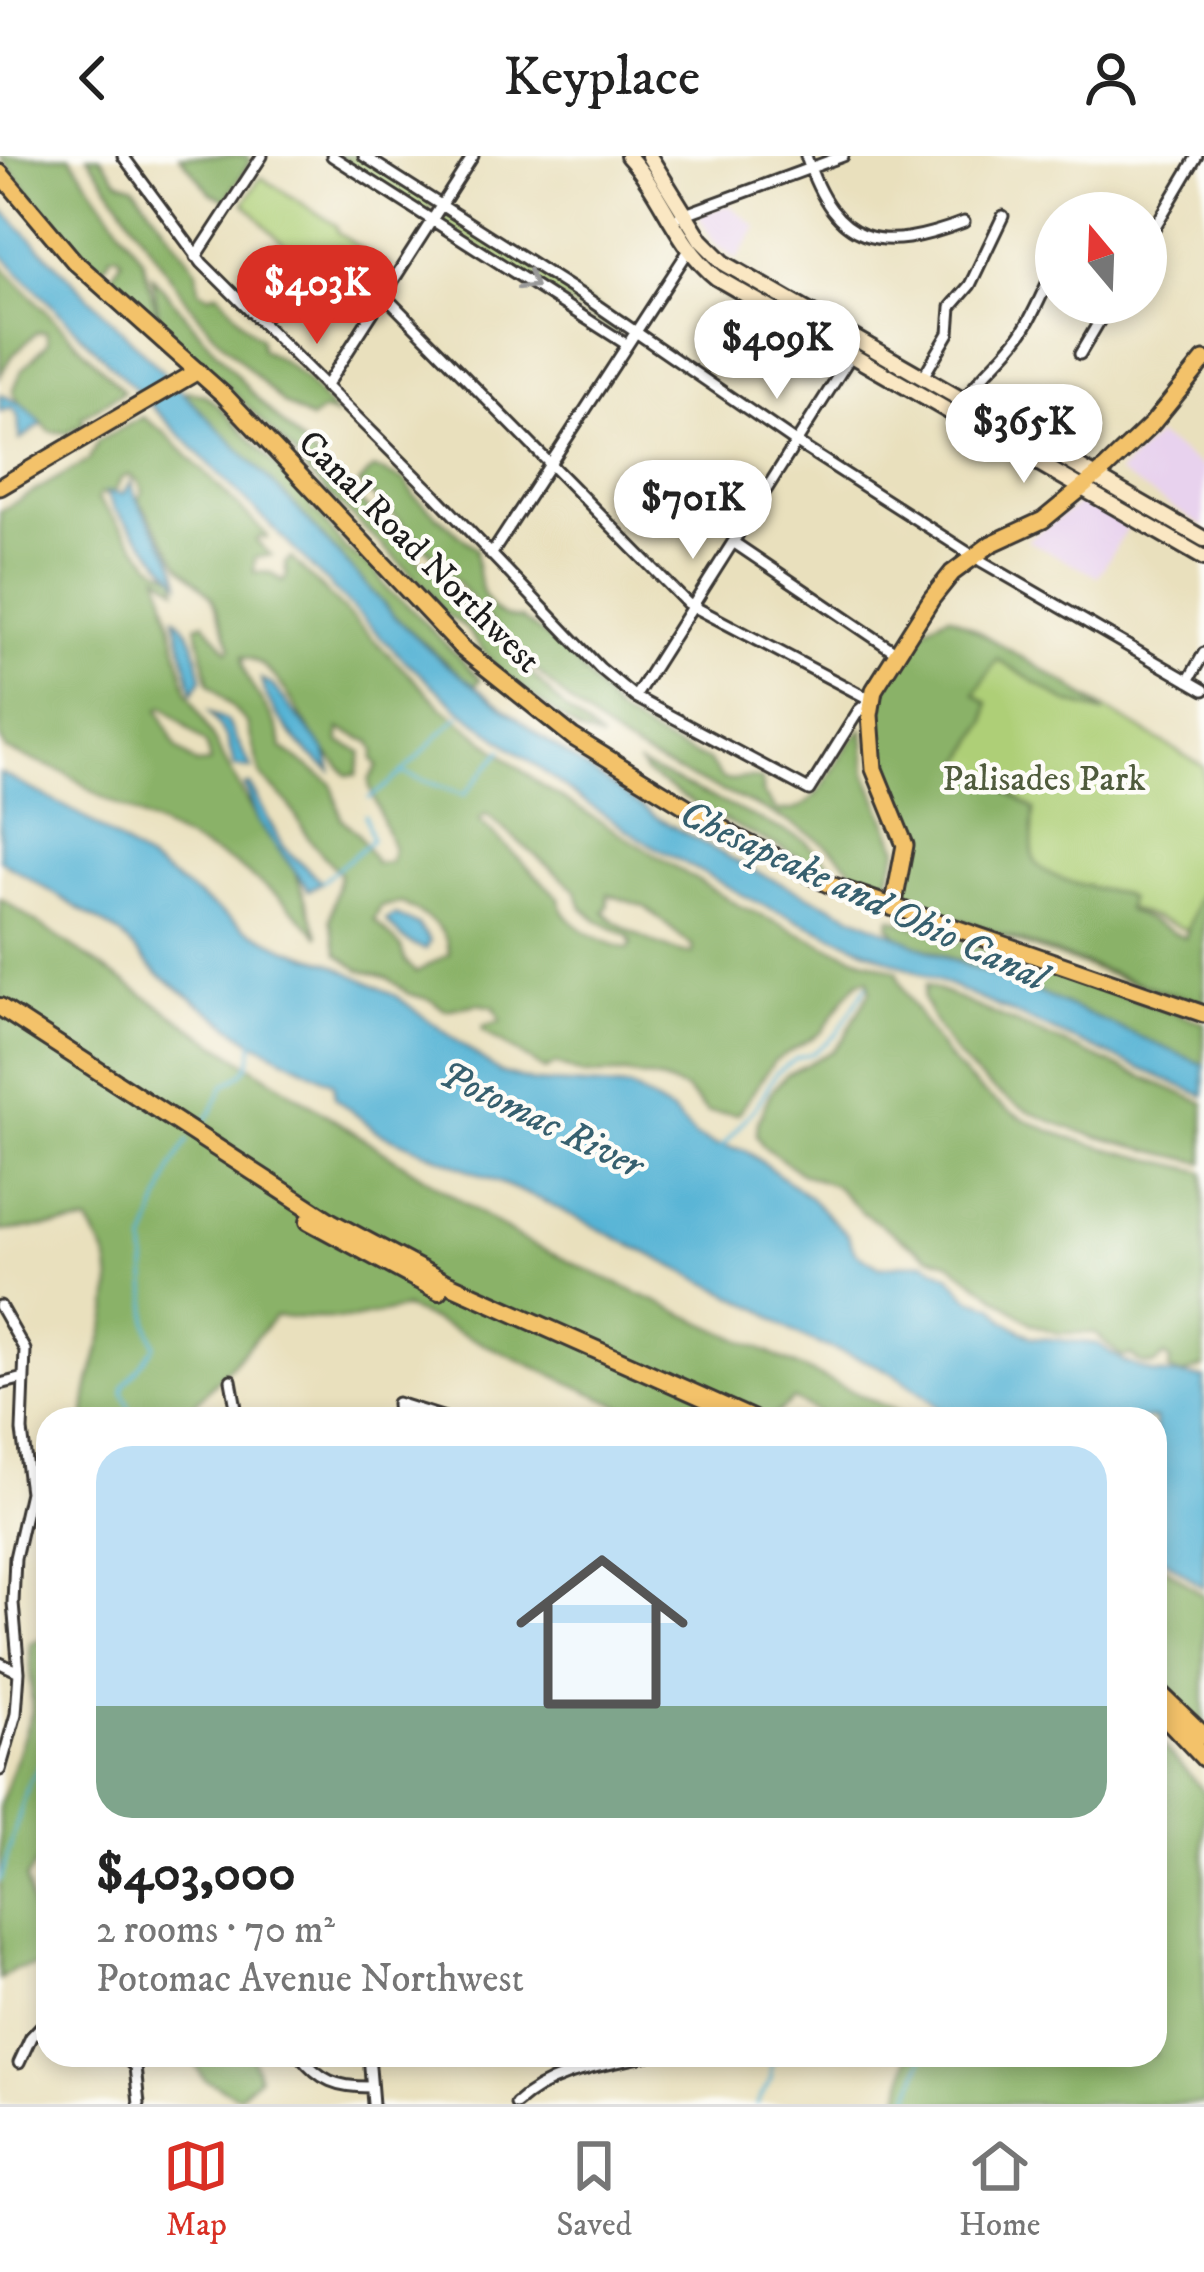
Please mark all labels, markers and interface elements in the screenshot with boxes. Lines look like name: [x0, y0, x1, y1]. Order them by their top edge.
icon: back: [60, 45, 126, 111]
text: Keyplace: [504, 45, 700, 112]
icon: person: [1078, 45, 1144, 111]
north arrow: [1035, 192, 1167, 324]
map controls: [1035, 192, 1167, 324]
pin: $403K: [233, 245, 401, 347]
text: $403K: [264, 259, 370, 308]
one-way arrow: [516, 268, 538, 290]
pin: $409K: [693, 300, 861, 402]
text: $409K: [721, 314, 833, 363]
pin: $365K: [940, 384, 1108, 486]
text: $365K: [973, 398, 1075, 447]
street label: Canal Road Northwest: [288, 421, 550, 683]
pin: $701K: [609, 460, 777, 562]
text: $701K: [641, 474, 745, 523]
park label: Palisades Park: [942, 757, 1146, 802]
water label: Chesapeake and Ohio Canal: [672, 789, 1058, 1004]
water label: Potomac River: [431, 1050, 654, 1192]
icon: home: [494, 1524, 710, 1740]
text: $403,000: [96, 1842, 296, 1906]
text: 2 rooms · 70 m²: [96, 1906, 335, 1955]
text: Potomac Avenue Northwest: [96, 1955, 524, 2004]
tab: Map: [163, 2133, 229, 2246]
tab: Saved: [556, 2133, 632, 2246]
tab: Home: [959, 2133, 1041, 2246]

